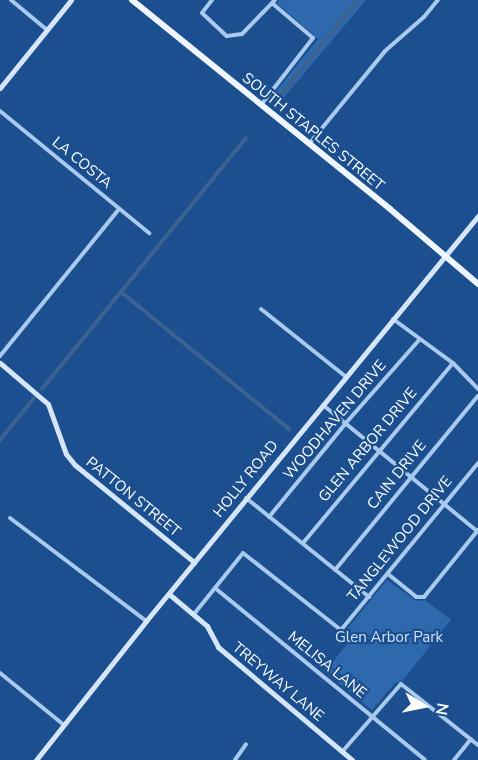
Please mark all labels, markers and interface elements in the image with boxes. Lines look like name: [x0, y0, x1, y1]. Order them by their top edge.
street label: SOUTH STAPLES STREET: [238, 69, 388, 195]
street label: LA COSTA: [48, 133, 116, 193]
street label: WOODHAVEN DRIVE: [280, 357, 390, 483]
street label: GLEN ARBOR DRIVE: [315, 384, 421, 506]
street label: HOLLY ROAD: [210, 437, 282, 521]
street label: CAIN DRIVE: [364, 437, 430, 513]
street label: PATTON STREET: [82, 453, 184, 541]
street label: TANGLEWOOD DRIVE: [344, 473, 456, 605]
street label: MELISA LANE: [284, 628, 370, 702]
park label: Glen Arbor Park: [335, 629, 443, 647]
street label: TREYWAY LANE: [229, 639, 327, 725]
north arrow: [394, 676, 454, 736]
text: N: [430, 701, 454, 717]

